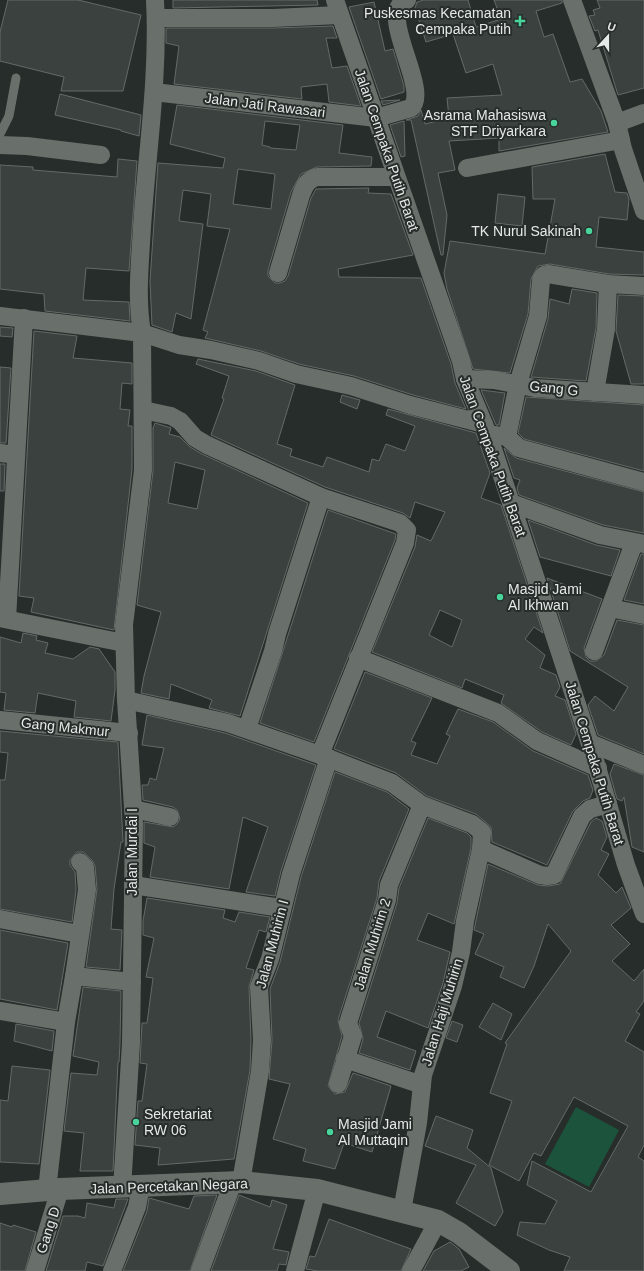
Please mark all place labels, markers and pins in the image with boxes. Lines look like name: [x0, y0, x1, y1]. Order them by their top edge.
place label: Puskesmas Kecamatan Cempaka Putih: [364, 5, 511, 37]
marker: Puskesmas Kecamatan Cempaka Putih: [514, 15, 526, 27]
place label: Asrama Mahasiswa STF Driyarkara: [424, 107, 546, 139]
marker: Asrama Mahasiswa STF Driyarkara: [549, 118, 559, 128]
place label: TK Nurul Sakinah: [471, 223, 581, 239]
marker: TK Nurul Sakinah: [584, 226, 594, 236]
place label: Masjid Jami Al Ikhwan: [508, 581, 582, 613]
marker: Masjid Jami Al Ikhwan: [495, 592, 505, 602]
place label: Sekretariat RW 06: [144, 1106, 212, 1138]
place label: Masjid Jami Al Muttaqin: [338, 1116, 412, 1148]
marker: Sekretariat RW 06: [131, 1117, 141, 1127]
marker: Masjid Jami Al Muttaqin: [325, 1127, 335, 1137]

